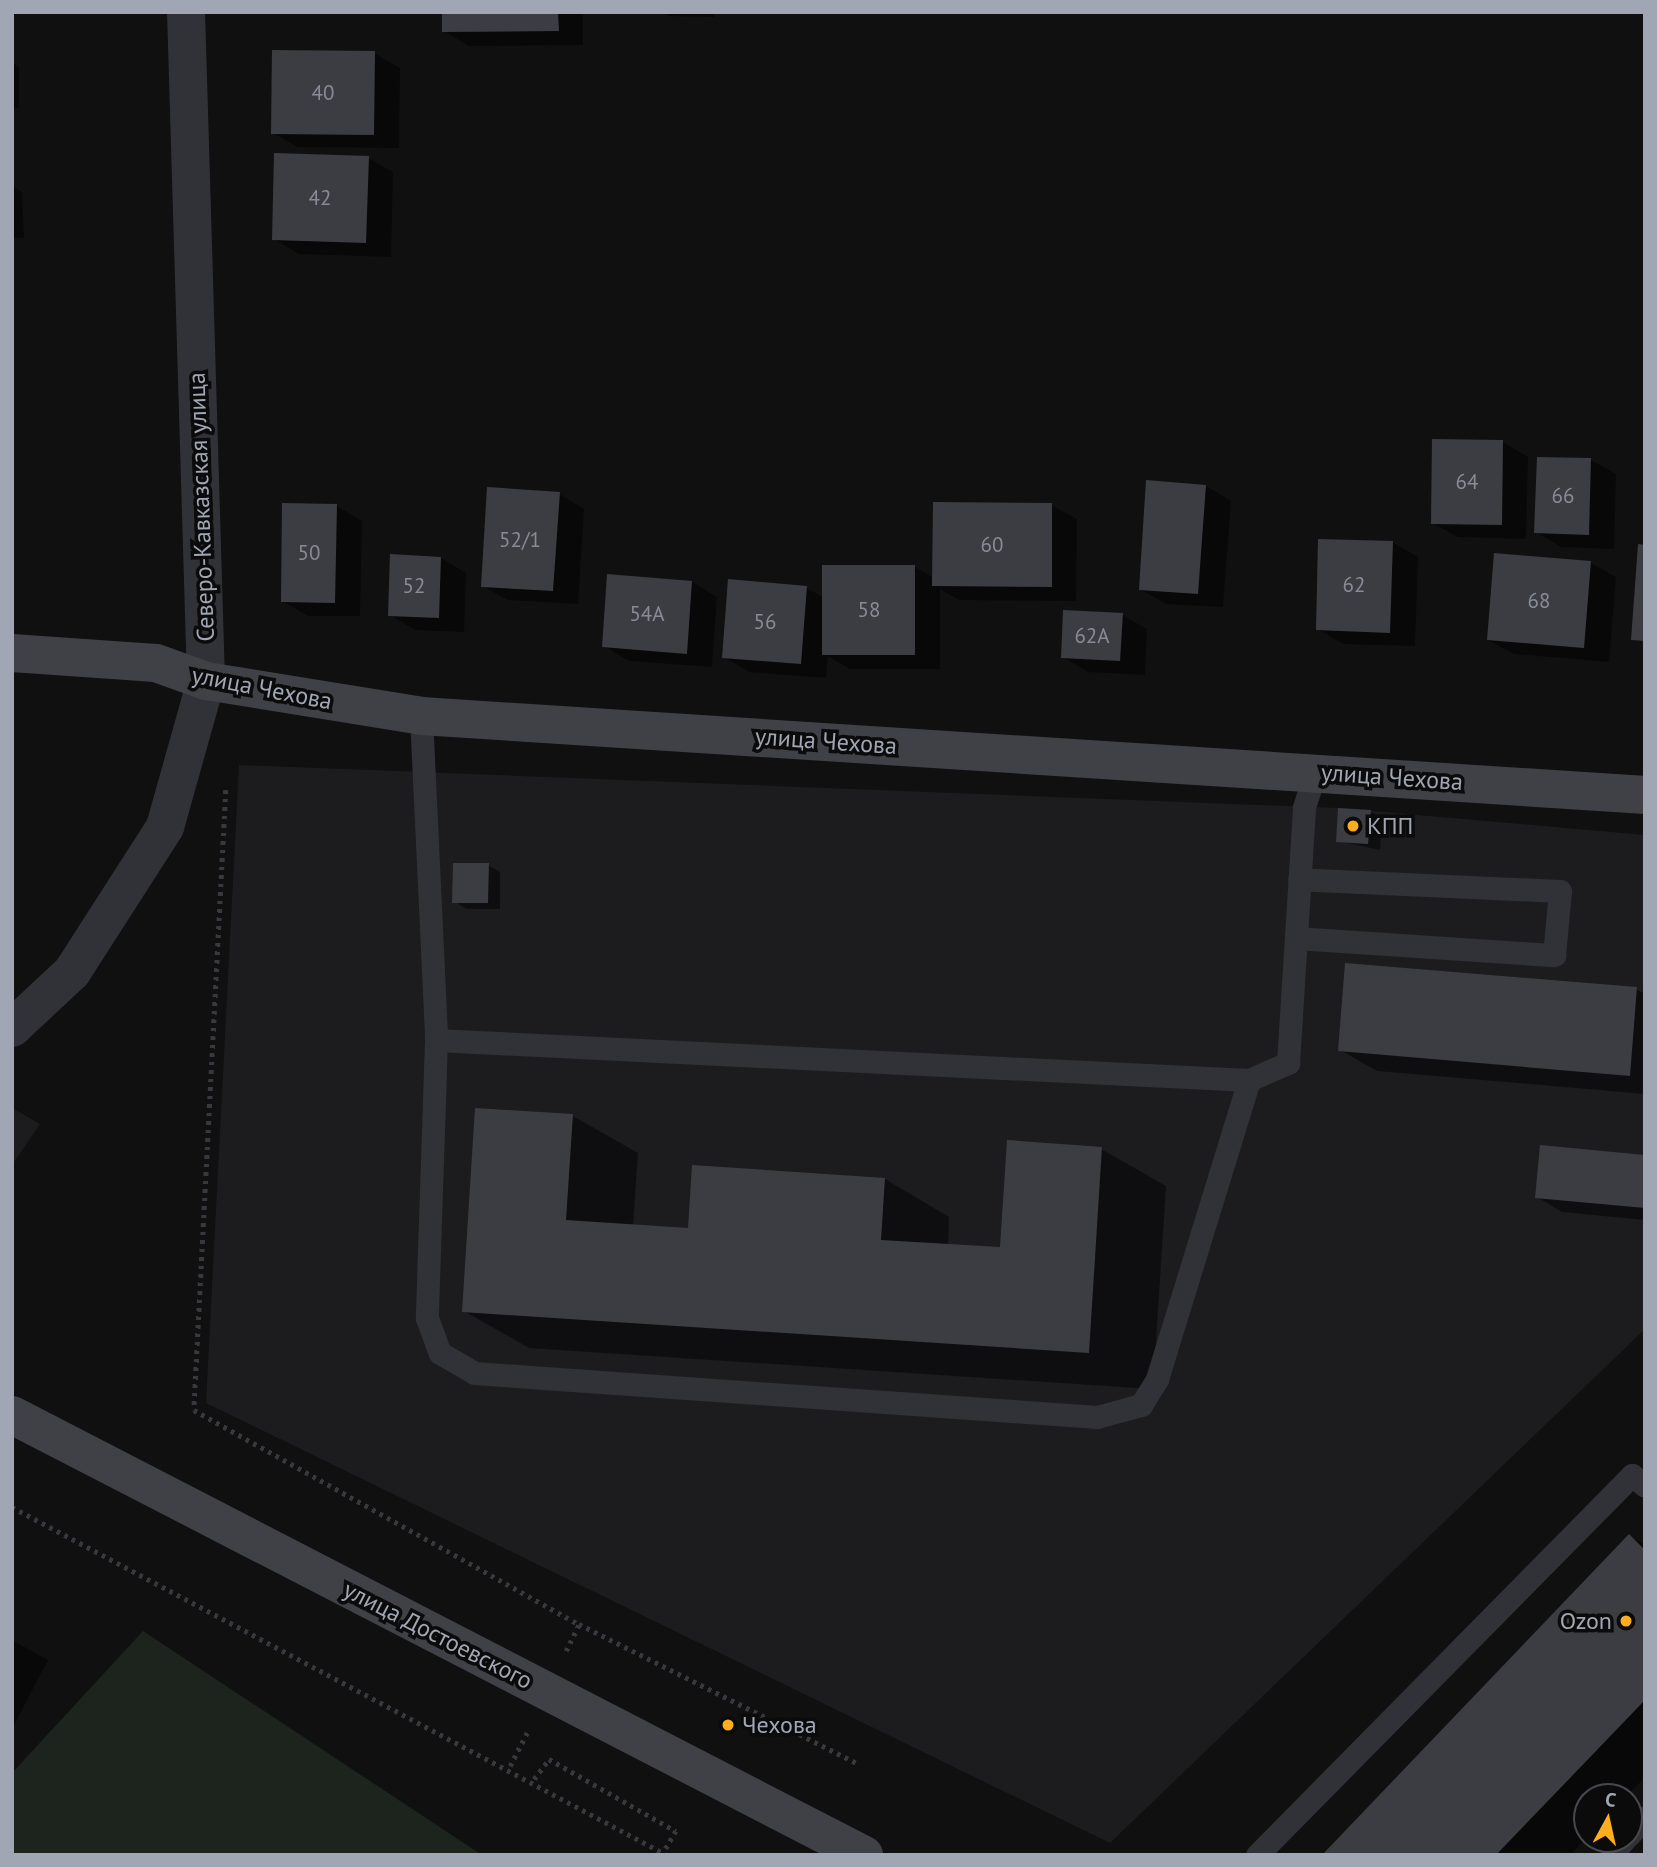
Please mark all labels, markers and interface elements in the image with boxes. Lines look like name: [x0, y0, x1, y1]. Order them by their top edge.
house number: 40: [312, 80, 334, 106]
house number: 42: [309, 185, 331, 211]
street label: Северо-Кавказская улица: [182, 372, 220, 642]
house number: 64: [1456, 469, 1478, 495]
house number: 66: [1552, 483, 1574, 509]
house number: 52/1: [499, 527, 541, 553]
house number: 60: [981, 532, 1003, 558]
house number: 50: [298, 540, 320, 566]
house number: 62: [1343, 572, 1365, 598]
house number: 52: [403, 573, 425, 599]
house number: 68: [1528, 588, 1550, 614]
house number: 58: [858, 597, 880, 623]
house number: 54А: [629, 601, 665, 627]
house number: 56: [754, 609, 776, 635]
house number: 62А: [1074, 623, 1110, 649]
street label: улица Чехова: [189, 660, 335, 716]
street label: улица Чехова: [754, 722, 898, 760]
street label: улица Чехова: [1320, 758, 1464, 796]
place label: КПП: [1367, 812, 1413, 840]
marker: КПП: [1345, 818, 1361, 834]
street label: улица Достоевского: [338, 1575, 538, 1695]
place label: Ozon: [1560, 1607, 1612, 1635]
marker: Ozon: [1618, 1613, 1634, 1629]
place label: Чехова: [742, 1711, 817, 1739]
marker: Чехова: [720, 1717, 736, 1733]
north arrow: [1573, 1783, 1643, 1853]
text: С: [1604, 1787, 1618, 1812]

